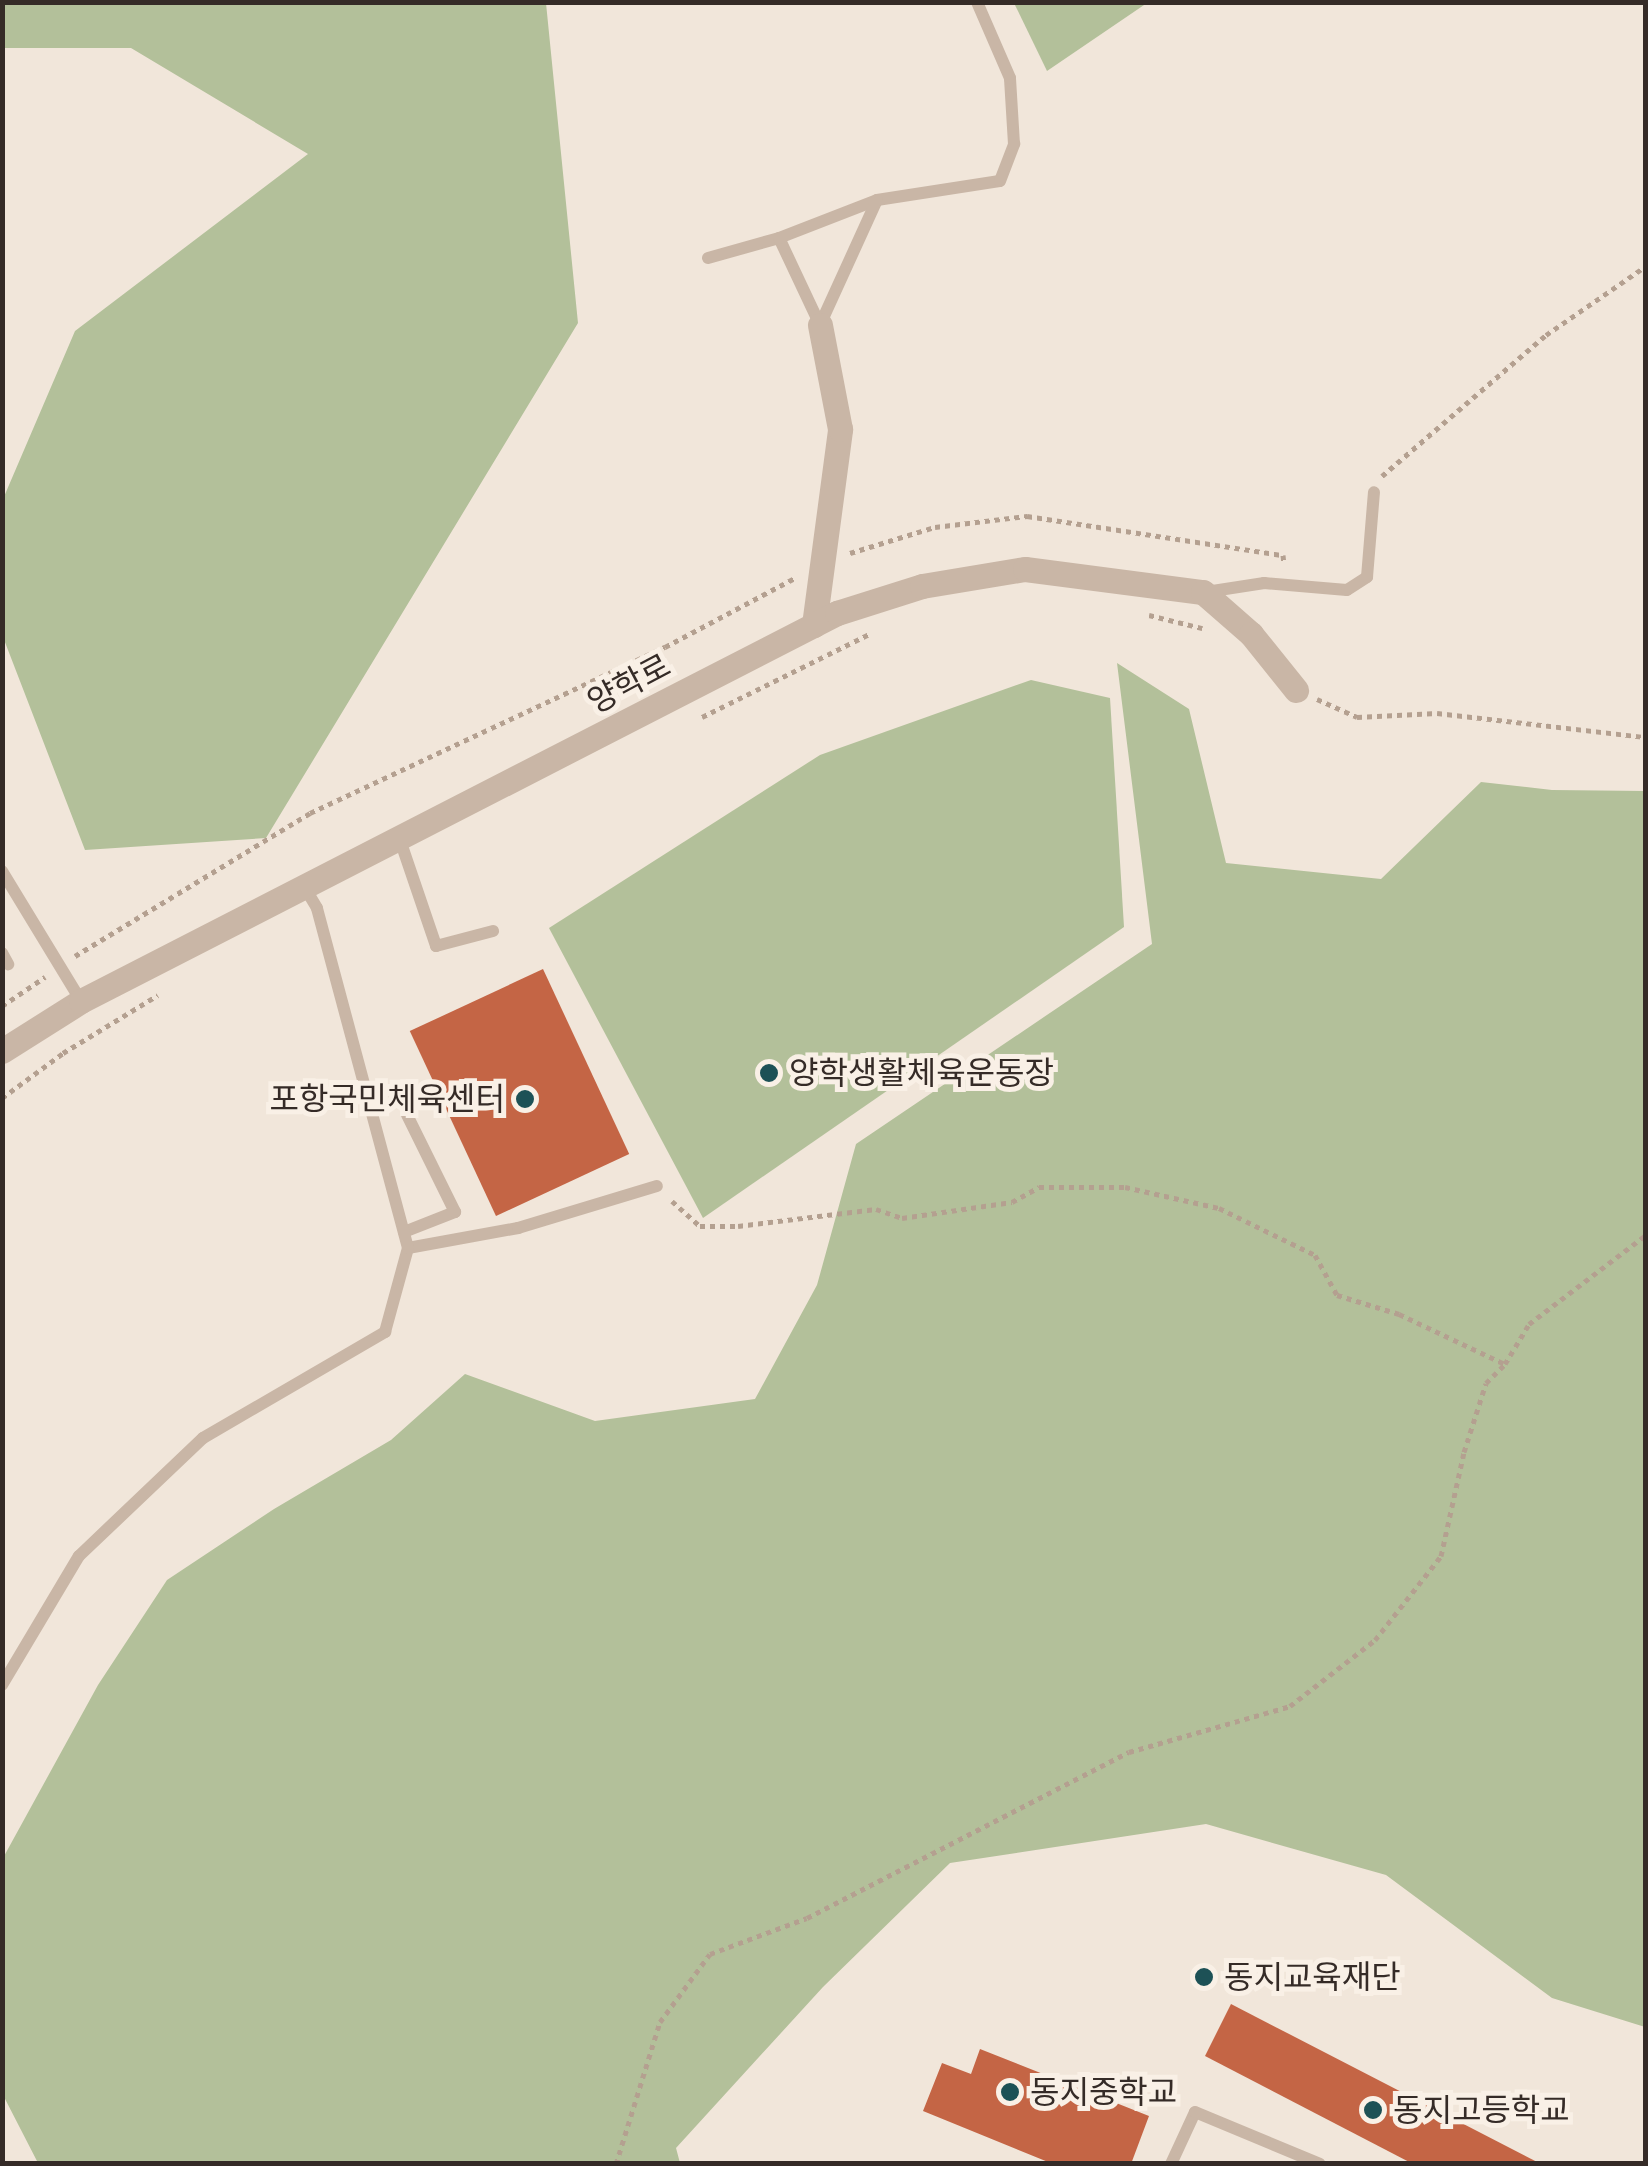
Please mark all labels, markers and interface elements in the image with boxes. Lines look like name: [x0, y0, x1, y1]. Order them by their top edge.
street label: 양학로: [581, 646, 677, 722]
place label: 양학생활체육운동장: [789, 1054, 1054, 1092]
marker: 양학생활체육운동장: [758, 1062, 780, 1084]
place label: 포항국민체육센터: [269, 1080, 505, 1118]
marker: 포항국민체육센터: [514, 1088, 536, 1110]
place label: 동지교육재단: [1224, 1958, 1401, 1996]
marker: 동지교육재단: [1193, 1966, 1215, 1988]
place label: 동지중학교: [1030, 2073, 1177, 2111]
marker: 동지중학교: [999, 2081, 1021, 2103]
place label: 동지고등학교: [1393, 2091, 1570, 2129]
marker: 동지고등학교: [1362, 2099, 1384, 2121]

